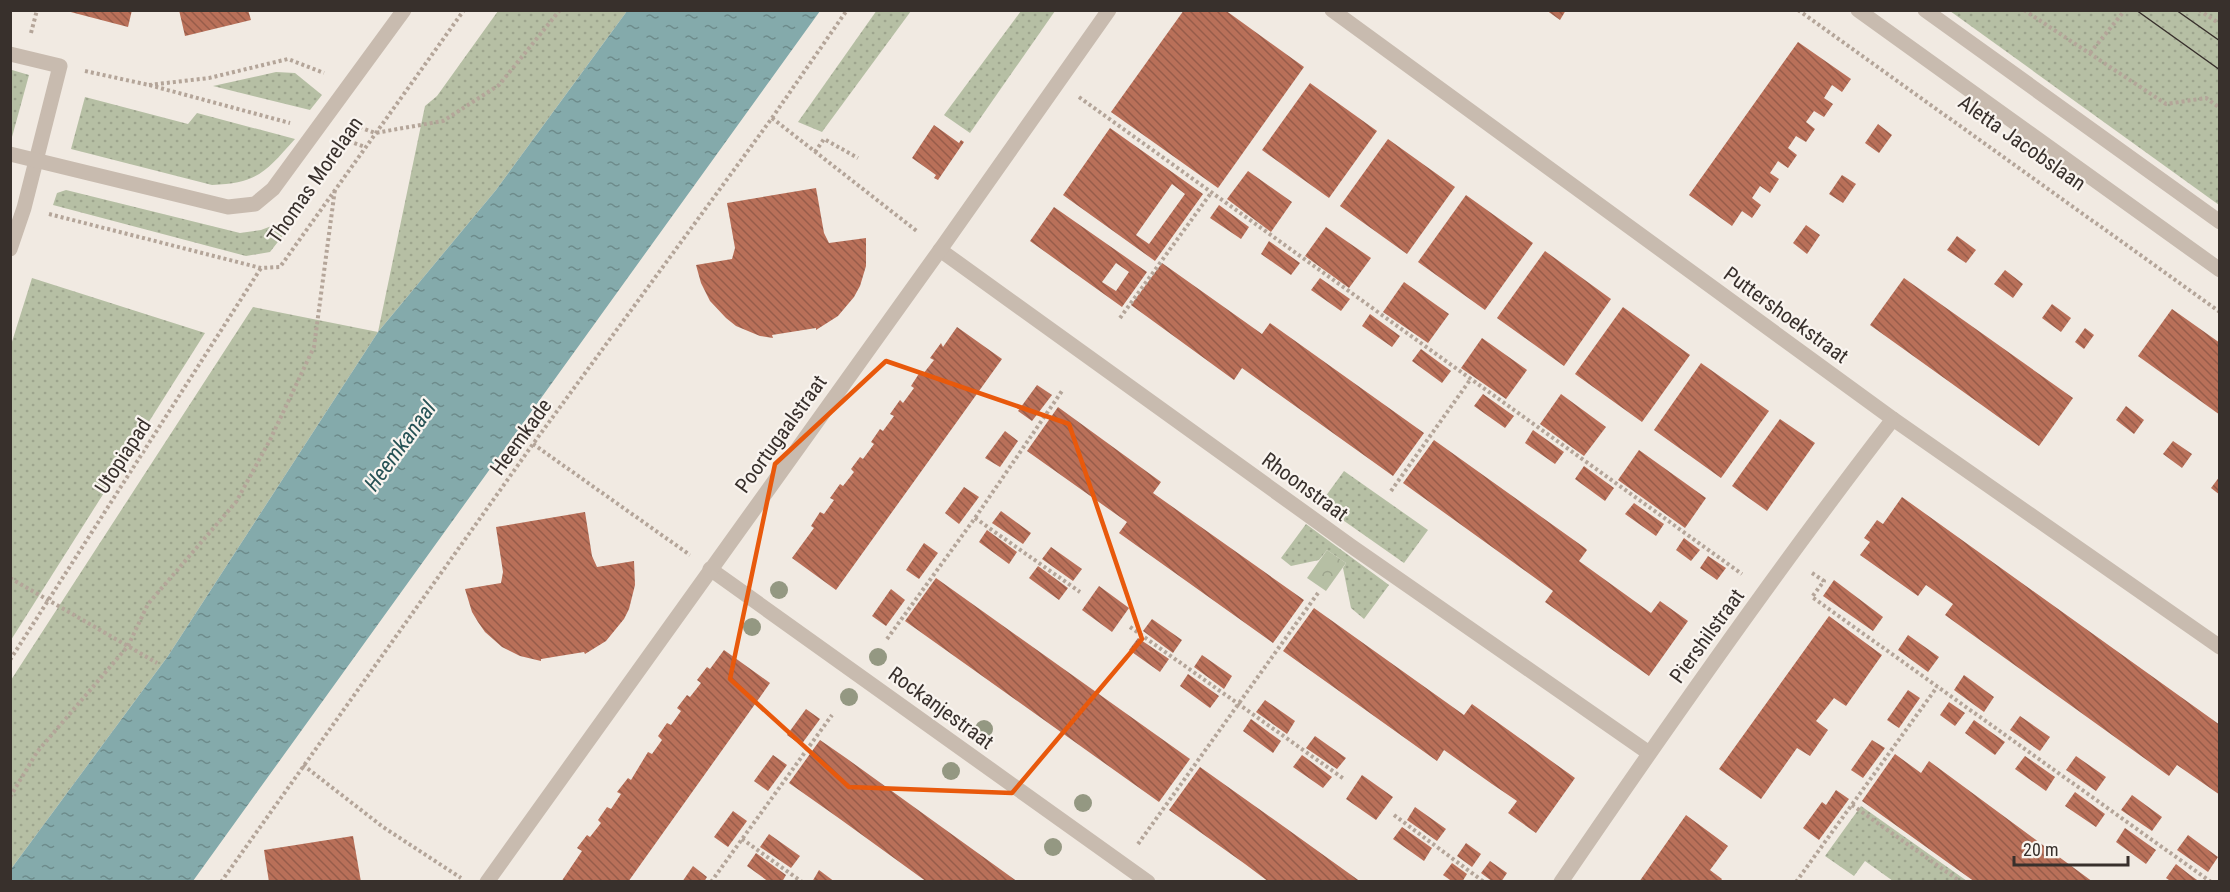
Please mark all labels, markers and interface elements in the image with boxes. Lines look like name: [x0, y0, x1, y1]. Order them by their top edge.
street label: Aletta Jacobslaan: [1954, 90, 2090, 196]
street label: Thomas Morelaan: [262, 112, 368, 248]
street label: Puttershoekstraat: [1719, 262, 1853, 368]
street label: Poortugaalstraat: [730, 371, 832, 497]
street label: Heemkade: [485, 394, 557, 480]
water label: Heemkanaal: [359, 395, 442, 496]
street label: Utopiapad: [90, 414, 156, 498]
street label: Rhoonstraat: [1257, 448, 1353, 526]
street label: Piershilstraat: [1665, 584, 1749, 688]
street label: Rockanjestraat: [884, 662, 998, 754]
scale bar: [2014, 829, 2128, 867]
text: 20 m: [2023, 839, 2058, 860]

